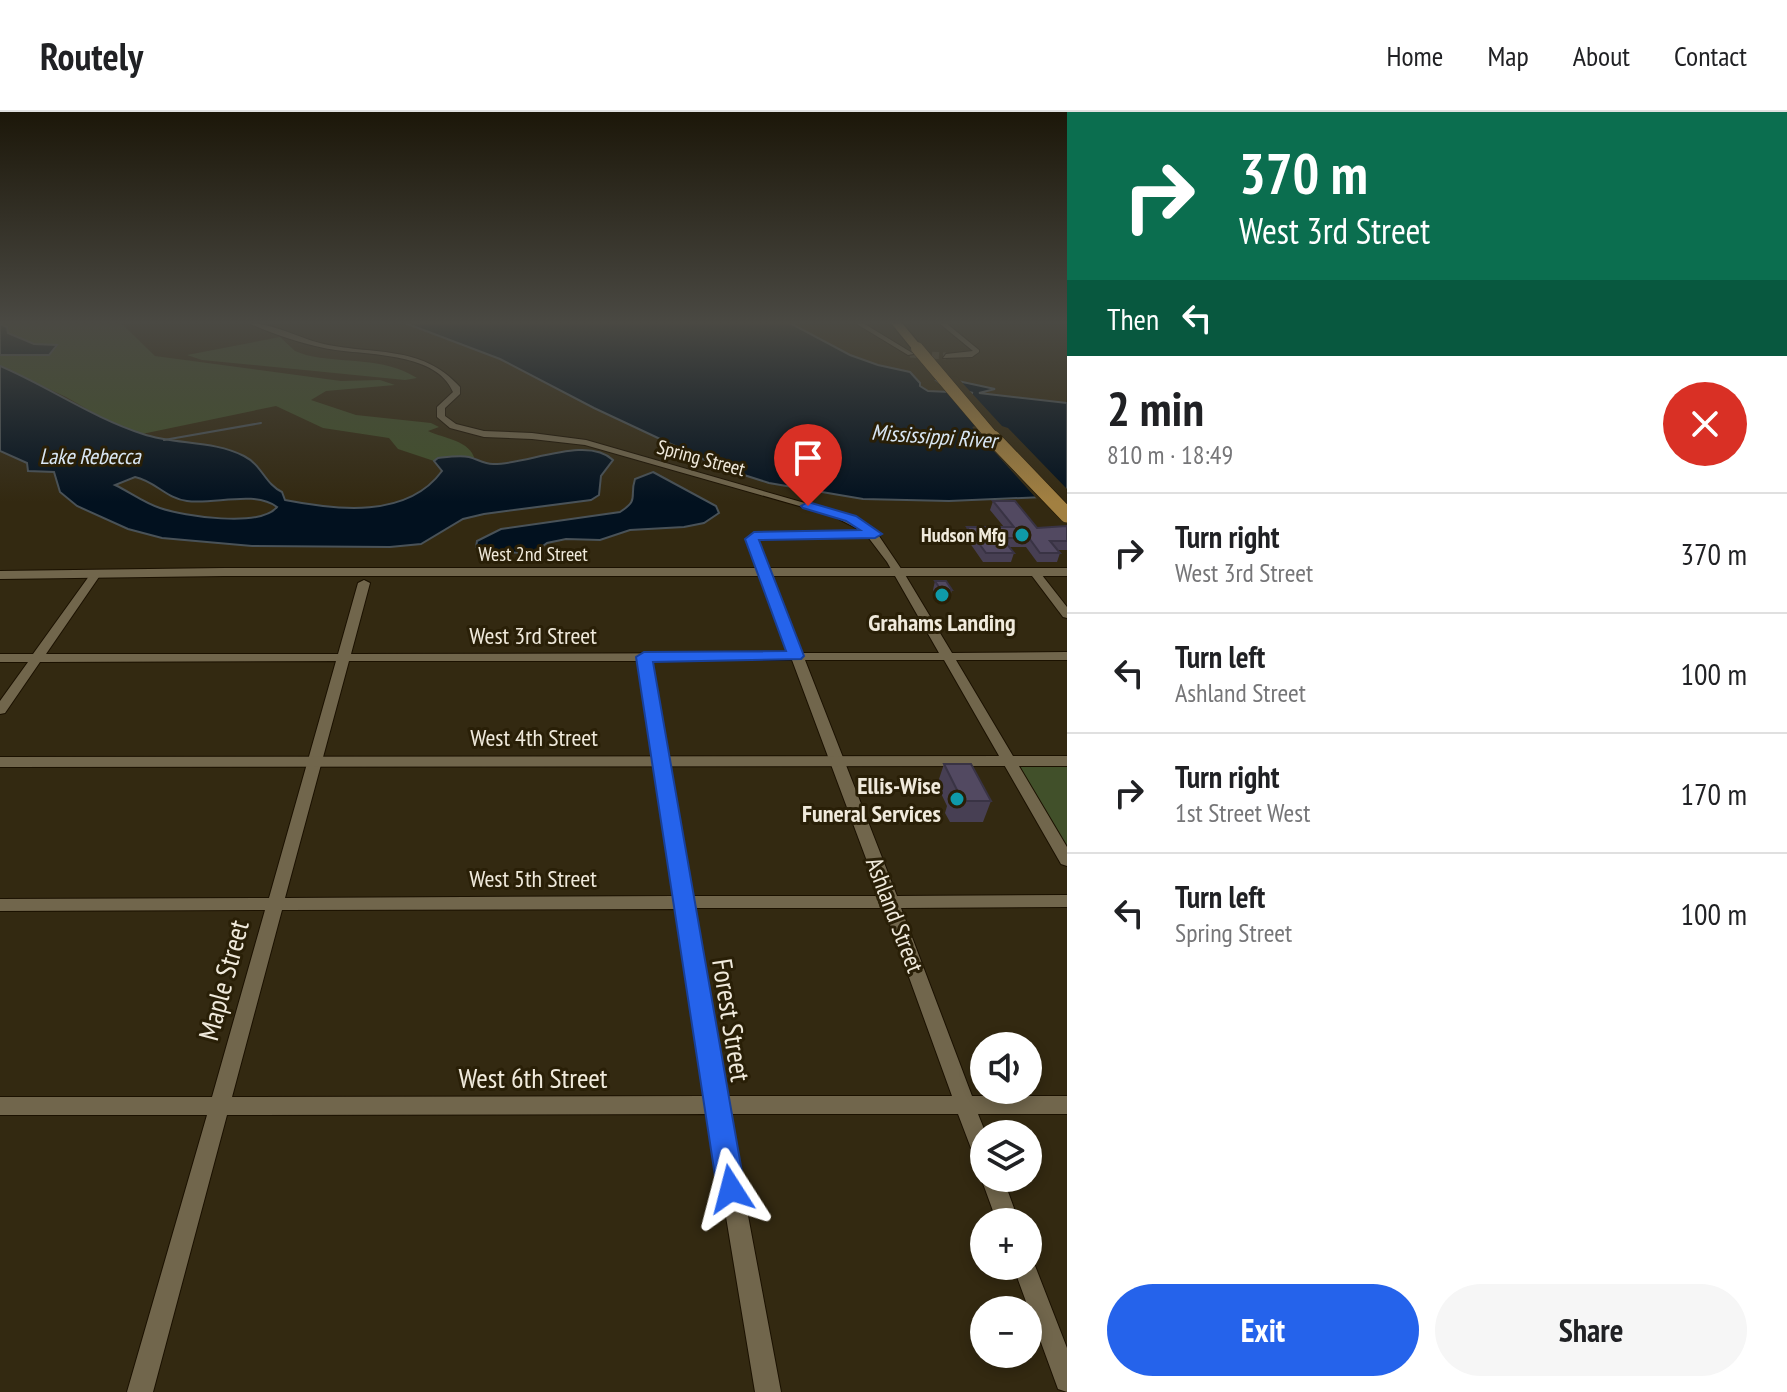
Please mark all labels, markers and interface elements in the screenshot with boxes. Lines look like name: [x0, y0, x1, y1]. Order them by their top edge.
text: Routely: [40, 31, 143, 80]
text: Home: [1387, 37, 1443, 74]
text: Map: [1487, 37, 1529, 74]
text: About: [1573, 37, 1630, 74]
text: Contact: [1674, 37, 1747, 74]
text: 370 m: [1239, 137, 1368, 209]
icon: right: [1107, 144, 1211, 248]
text: West 3rd Street: [1239, 207, 1430, 254]
icon: left: [1175, 296, 1219, 340]
text: Then: [1107, 299, 1159, 338]
text: 2 min: [1107, 377, 1204, 439]
button: close: [1663, 382, 1747, 466]
water label: Mississippi River: [870, 418, 1001, 455]
pin: [774, 424, 842, 506]
street label: Spring Street: [654, 434, 748, 482]
icon: arrive: [786, 436, 830, 480]
text: 810 m · 18:49: [1107, 438, 1233, 471]
water label: Lake Rebecca: [39, 442, 142, 470]
text: Turn right: [1175, 517, 1279, 556]
place label: Hudson Mfg: [921, 522, 1006, 548]
marker: Hudson Mfg: [1013, 526, 1031, 544]
icon: right: [1107, 531, 1151, 575]
text: 370 m: [1681, 534, 1747, 573]
street label: West 2nd Street: [478, 541, 588, 567]
text: West 3rd Street: [1175, 556, 1313, 589]
marker: Grahams Landing: [933, 586, 951, 604]
place label: Grahams Landing: [868, 607, 1016, 638]
street label: West 3rd Street: [469, 620, 597, 651]
text: Turn left: [1175, 637, 1265, 676]
icon: left: [1107, 651, 1151, 695]
text: 100 m: [1681, 654, 1747, 693]
text: Ashland Street: [1175, 676, 1306, 709]
street label: West 4th Street: [470, 722, 598, 753]
text: Turn right: [1175, 757, 1279, 796]
place label: Ellis-Wise Funeral Services: [802, 770, 941, 829]
icon: right: [1107, 771, 1151, 815]
text: 170 m: [1681, 774, 1747, 813]
marker: Ellis-Wise Funeral Services: [948, 790, 966, 808]
text: 1st Street West: [1175, 796, 1310, 829]
street label: Ashland Street: [859, 853, 931, 977]
street label: West 5th Street: [469, 863, 597, 894]
text: Turn left: [1175, 877, 1265, 916]
icon: left: [1107, 891, 1151, 935]
text: 100 m: [1681, 894, 1747, 933]
street label: Maple Street: [189, 915, 257, 1044]
text: Spring Street: [1175, 916, 1292, 949]
street label: Forest Street: [704, 956, 760, 1084]
map controls: [970, 1032, 1042, 1368]
button: sound: [970, 1032, 1042, 1104]
street label: West 6th Street: [459, 1059, 608, 1096]
button: layers: [970, 1120, 1042, 1192]
position arrow: [689, 1147, 773, 1231]
button: +: [970, 1208, 1042, 1280]
button: Exit: [1107, 1284, 1419, 1376]
button: Share: [1435, 1284, 1747, 1376]
button: −: [970, 1296, 1042, 1368]

